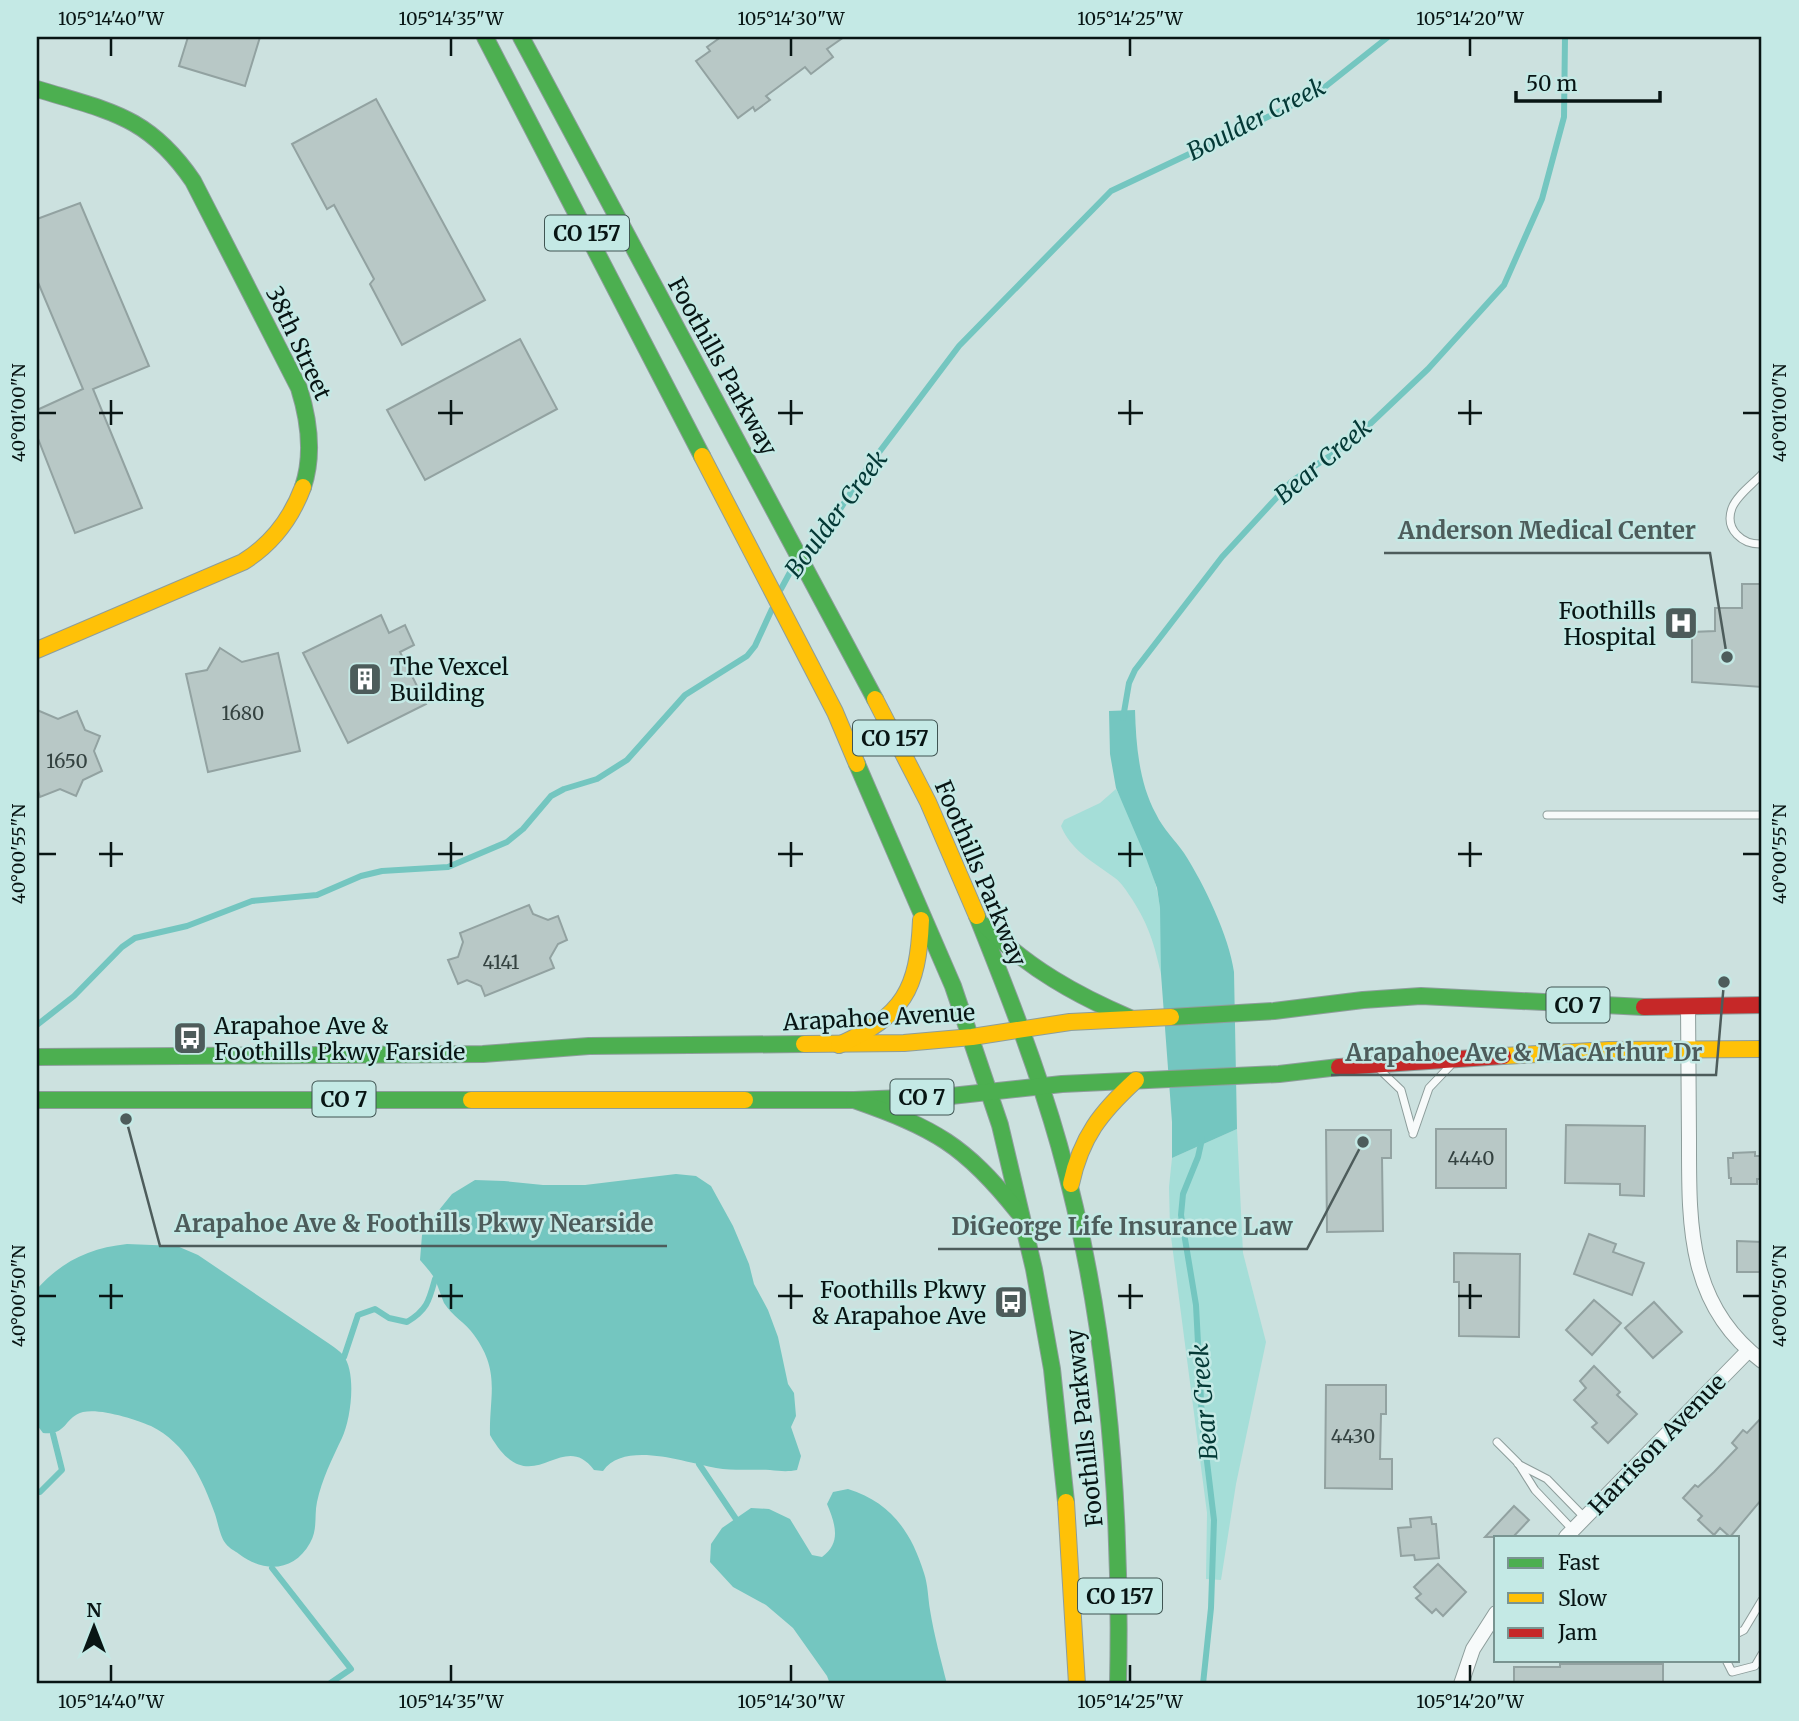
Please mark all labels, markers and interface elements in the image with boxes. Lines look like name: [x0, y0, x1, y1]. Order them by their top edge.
text: 105°14'40"W: [58, 7, 165, 30]
text: 105°14'35"W: [399, 7, 504, 30]
text: 105°14'30"W: [737, 7, 846, 30]
text: 105°14'25"W: [1077, 7, 1184, 30]
text: 105°14'20"W: [1416, 7, 1525, 30]
scale bar: [1516, 60, 1659, 104]
text: 50 m: [1526, 70, 1577, 97]
water label: Boulder Creek: [1182, 71, 1330, 167]
road number: CO 157: [545, 216, 629, 250]
street label: Foothills Parkway: [662, 272, 784, 461]
street label: 38th Street: [260, 282, 338, 404]
text: 40°01'00"N: [7, 364, 30, 462]
text: 40°01'00"N: [1768, 364, 1791, 462]
water label: Bear Creek: [1268, 411, 1378, 511]
water label: Boulder Creek: [778, 444, 894, 584]
callout: Anderson Medical Center: [1384, 508, 1710, 553]
text: Anderson Medical Center: [1397, 515, 1696, 546]
place label: Foothills Hospital: [1558, 596, 1656, 651]
hospital icon: Foothills Hospital: [1662, 604, 1700, 642]
place label: The Vexcel Building: [390, 652, 509, 707]
building icon: The Vexcel Building: [346, 660, 384, 698]
house number: 1680: [222, 701, 264, 725]
road number: CO 157: [853, 720, 937, 756]
house number: 1650: [46, 749, 88, 773]
street label: Foothills Parkway: [929, 776, 1033, 971]
text: 40°00'55"N: [7, 804, 30, 904]
text: 40°00'55"N: [1768, 804, 1791, 904]
house number: 4141: [483, 950, 520, 974]
road number: CO 7: [1546, 988, 1610, 1023]
street label: Arapahoe Avenue: [781, 997, 976, 1037]
place label: Arapahoe Ave & Foothills Pkwy Farside: [213, 1011, 465, 1066]
bus stop icon: Arapahoe Ave & Foothills Pkwy Farside: [171, 1019, 209, 1057]
callout: Arapahoe Ave & MacArthur Dr: [1331, 1030, 1716, 1075]
text: Arapahoe Ave & MacArthur Dr: [1345, 1037, 1702, 1068]
road number: CO 7: [890, 1080, 954, 1114]
road number: CO 7: [312, 1082, 376, 1116]
house number: 4440: [1447, 1146, 1495, 1170]
callout: Arapahoe Ave & Foothills Pkwy Nearside: [160, 1201, 667, 1246]
callout: DiGeorge Life Insurance Law: [938, 1204, 1307, 1249]
text: Arapahoe Ave & Foothills Pkwy Nearside: [174, 1208, 653, 1239]
text: DiGeorge Life Insurance Law: [951, 1211, 1293, 1242]
text: 40°00'50"N: [7, 1245, 30, 1347]
text: 40°00'50"N: [1768, 1245, 1791, 1347]
place label: Foothills Pkwy & Arapahoe Ave: [812, 1275, 987, 1330]
bus stop icon: Foothills Pkwy & Arapahoe Ave: [992, 1283, 1030, 1321]
street label: Foothills Parkway: [1059, 1327, 1109, 1528]
water label: Bear Creek: [1183, 1342, 1225, 1462]
street label: Harrison Avenue: [1582, 1367, 1732, 1521]
house number: 4430: [1331, 1424, 1375, 1448]
legend: [1494, 1536, 1740, 1662]
text: Fast: [1558, 1549, 1600, 1576]
road number: CO 157: [1078, 1578, 1162, 1614]
text: Slow: [1558, 1585, 1607, 1612]
north arrow: [60, 1592, 130, 1662]
text: N: [86, 1598, 102, 1622]
text: Jam: [1557, 1619, 1597, 1646]
text: 105°14'40"W: [58, 1690, 165, 1713]
text: 105°14'35"W: [399, 1690, 504, 1713]
text: 105°14'30"W: [737, 1690, 846, 1713]
text: 105°14'25"W: [1077, 1690, 1184, 1713]
text: 105°14'20"W: [1416, 1690, 1525, 1713]

